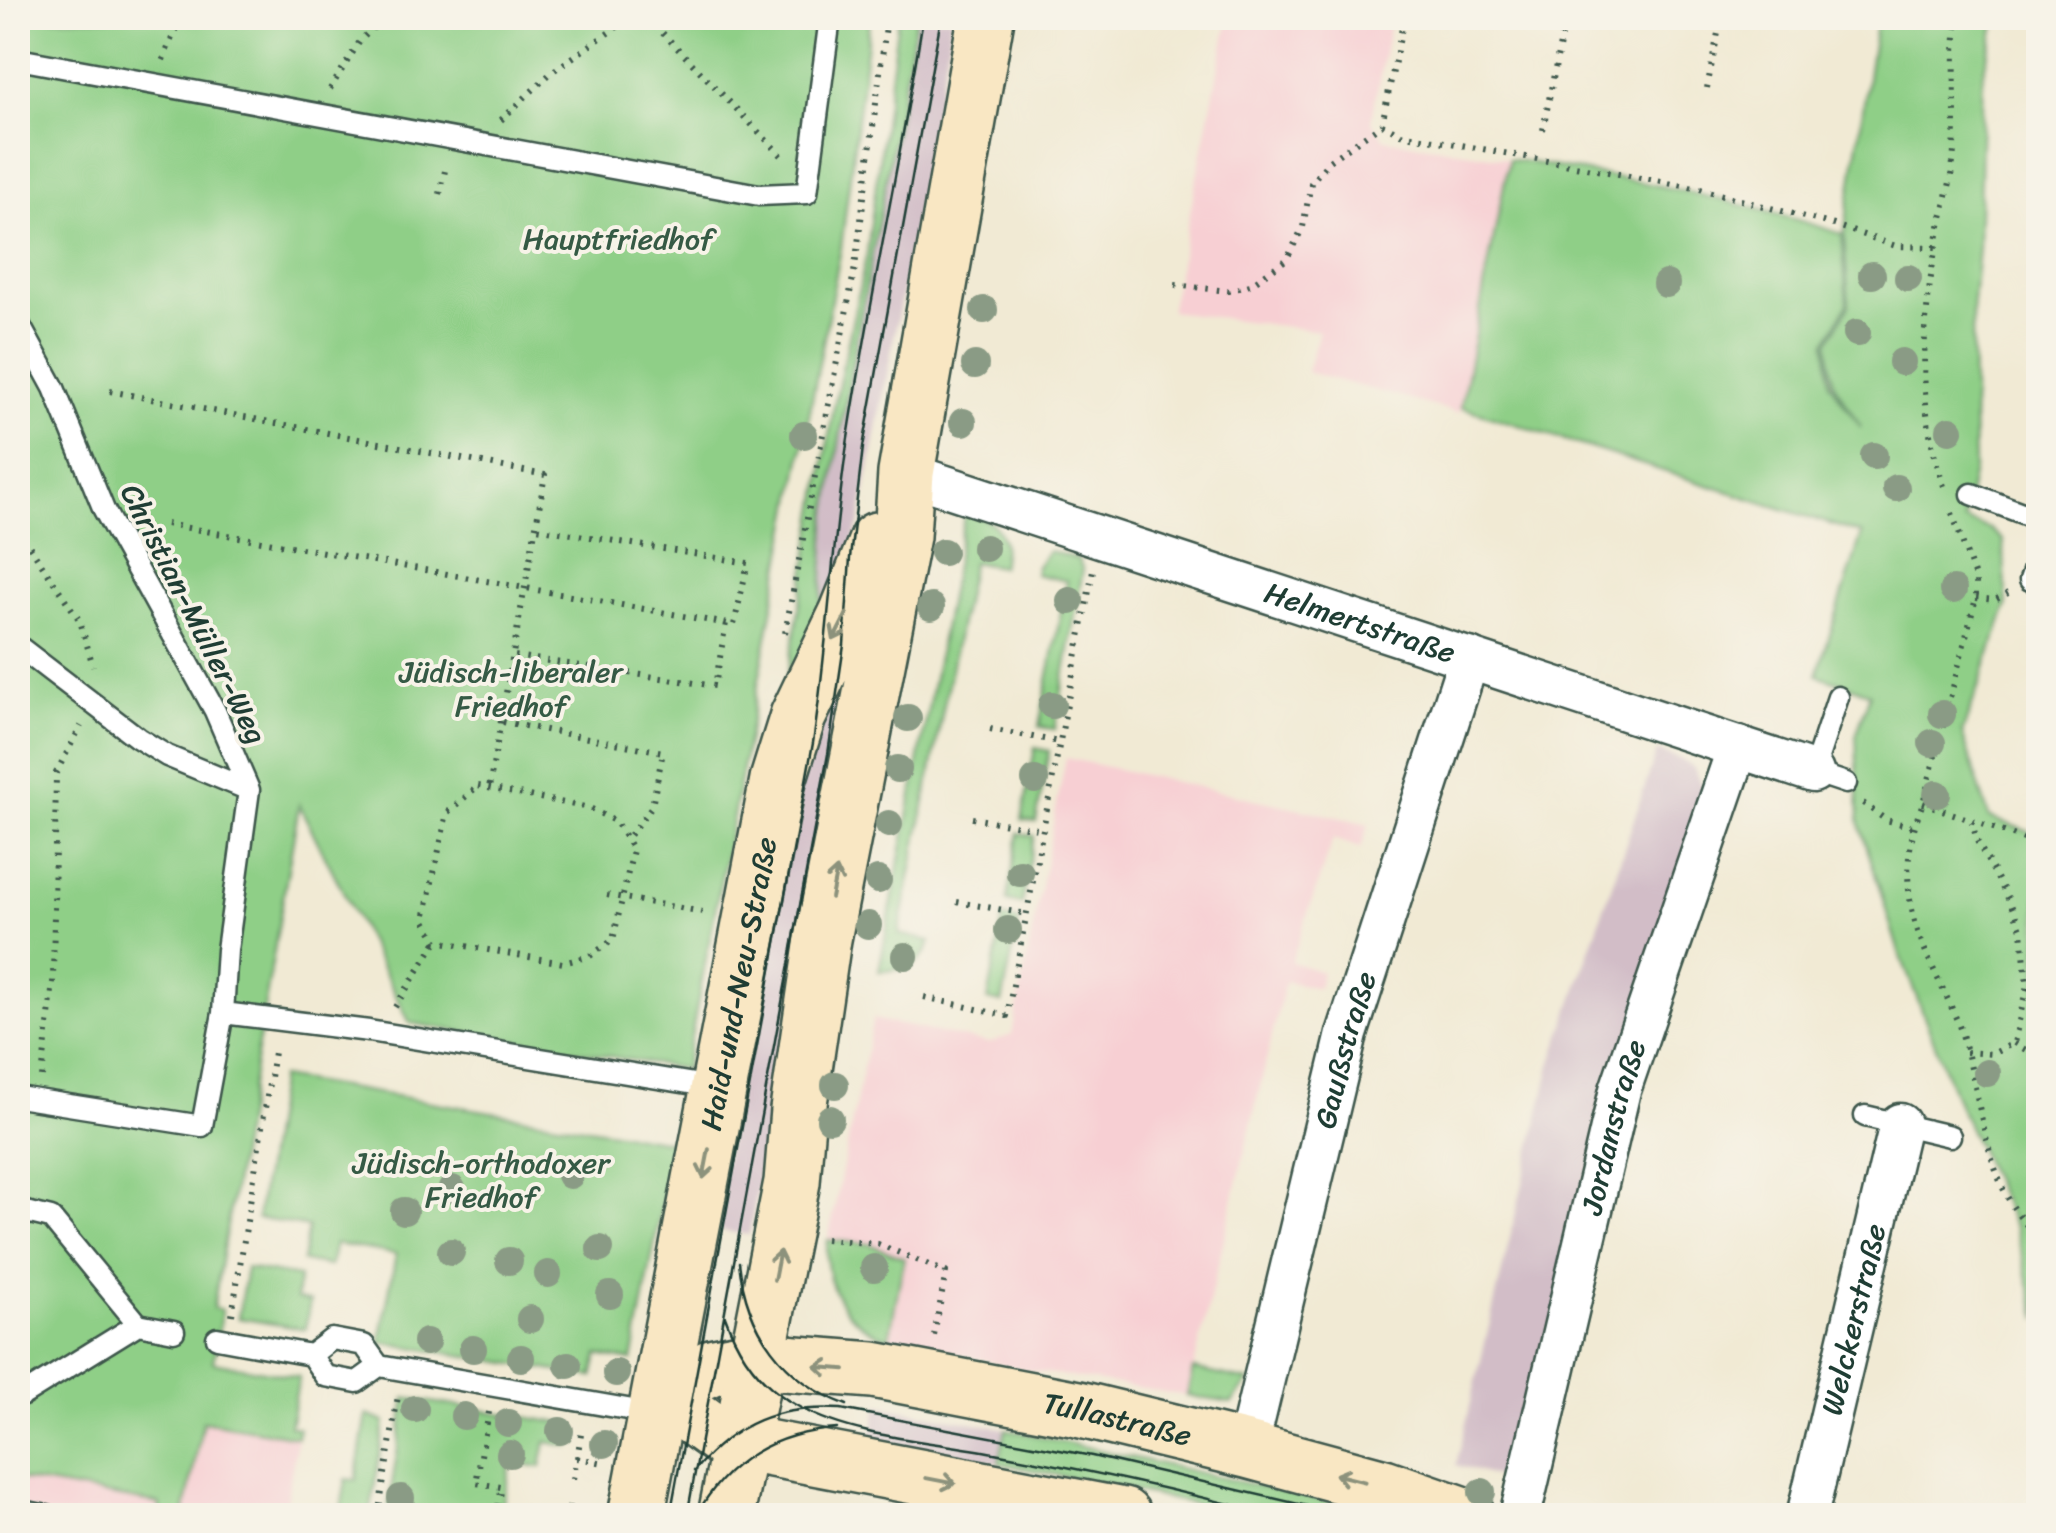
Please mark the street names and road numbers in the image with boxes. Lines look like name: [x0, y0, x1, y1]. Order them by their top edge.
street label: Christian-Müller-Weg: [105, 474, 283, 754]
street label: Helmertstraße: [1257, 566, 1463, 679]
street label: Haid-und-Neu-Straße: [684, 832, 793, 1135]
street label: Gaußstraße: [1298, 964, 1393, 1134]
street label: Jordanstraße: [1564, 1032, 1662, 1221]
street label: Welckerstraße: [1805, 1218, 1902, 1421]
street label: Tullastraße: [1038, 1376, 1197, 1463]

